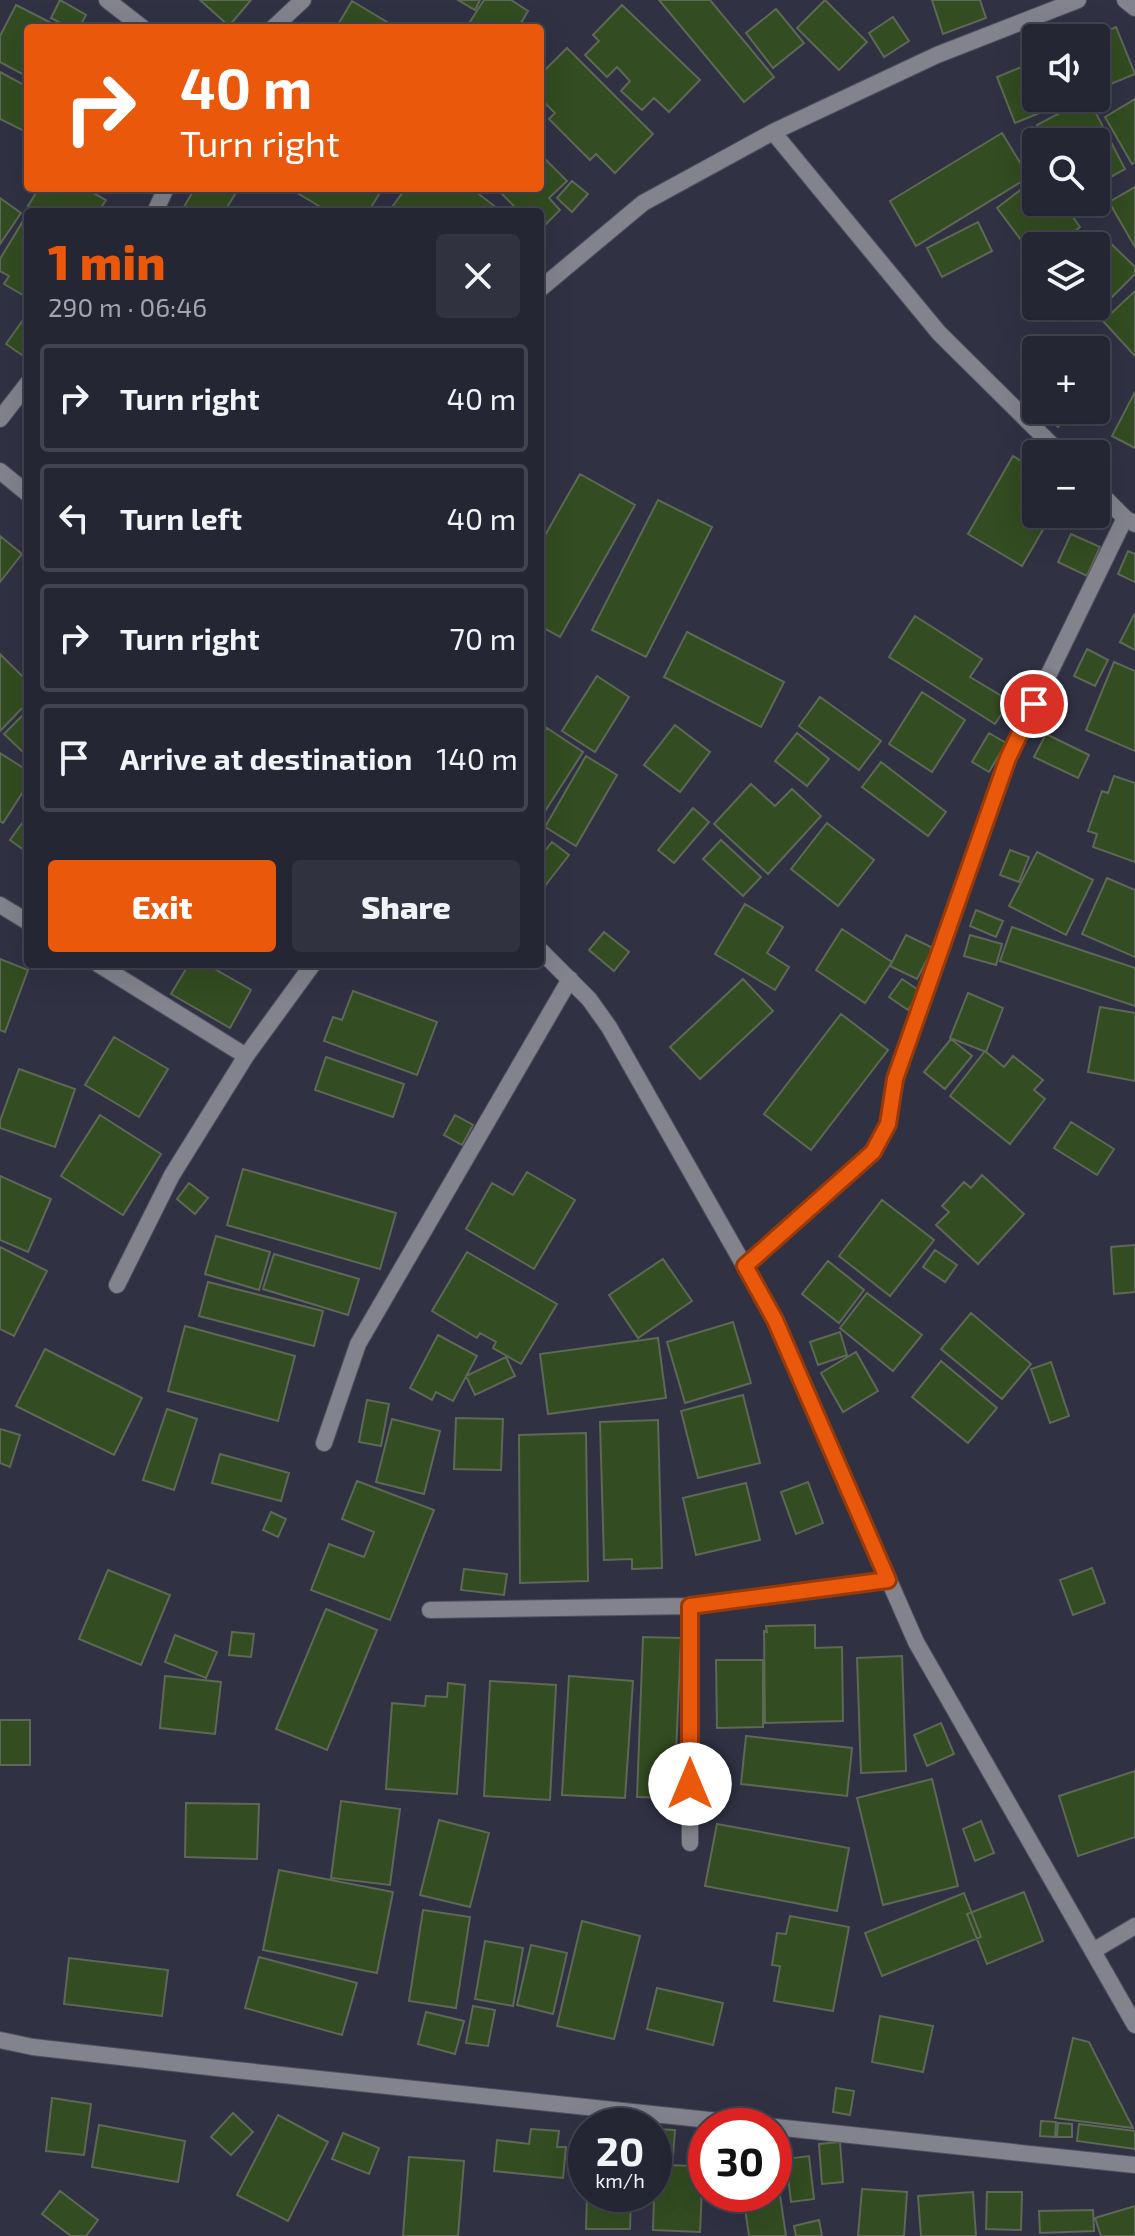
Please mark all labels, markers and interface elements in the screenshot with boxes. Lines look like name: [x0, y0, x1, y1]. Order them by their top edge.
map controls: [1022, 24, 1110, 528]
button: sound: [1022, 24, 1110, 112]
text: 40 m: [180, 53, 312, 120]
icon: right: [48, 56, 152, 160]
text: Turn right: [180, 121, 340, 164]
button: search: [1022, 128, 1110, 216]
text: 1 min: [48, 232, 166, 290]
button: layers: [1022, 232, 1110, 320]
button: close: [436, 234, 520, 318]
text: 290 m · 06:46: [48, 291, 207, 322]
button: +: [1022, 336, 1110, 424]
icon: right: [52, 376, 96, 420]
text: Turn right: [120, 380, 260, 416]
text: 40 m: [446, 380, 516, 416]
button: −: [1022, 440, 1110, 528]
icon: left: [52, 496, 96, 540]
text: Turn left: [120, 500, 242, 536]
text: 40 m: [446, 500, 516, 536]
icon: right: [52, 616, 96, 660]
text: Turn right: [120, 620, 260, 656]
text: 70 m: [450, 620, 516, 656]
pin: [1000, 670, 1068, 738]
icon: arrive: [1012, 682, 1056, 726]
icon: arrive: [52, 736, 96, 780]
text: Arrive at destination: [120, 740, 412, 776]
text: 140 m: [436, 740, 518, 776]
button: Exit: [48, 860, 276, 952]
button: Share: [292, 860, 520, 952]
position arrow: [648, 1742, 732, 1826]
speed limit sign: 30: [688, 2108, 792, 2212]
text: 20: [596, 2126, 644, 2174]
text: km/h: [595, 2168, 645, 2192]

